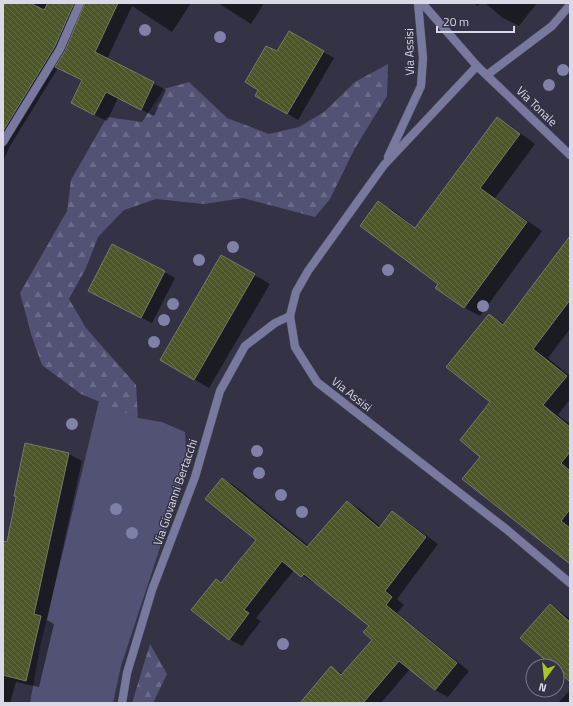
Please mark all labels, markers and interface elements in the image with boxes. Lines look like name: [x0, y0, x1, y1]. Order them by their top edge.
scale bar: [437, 8, 514, 34]
text: 20 m: [443, 12, 469, 31]
street label: Via Assisi: [399, 28, 419, 76]
street label: Via Tonale: [512, 81, 562, 131]
street label: Via Assisi: [327, 372, 377, 416]
street label: Via Giovanni Bertacchi: [148, 436, 202, 548]
north arrow: [525, 658, 565, 698]
text: N: [537, 679, 548, 696]

